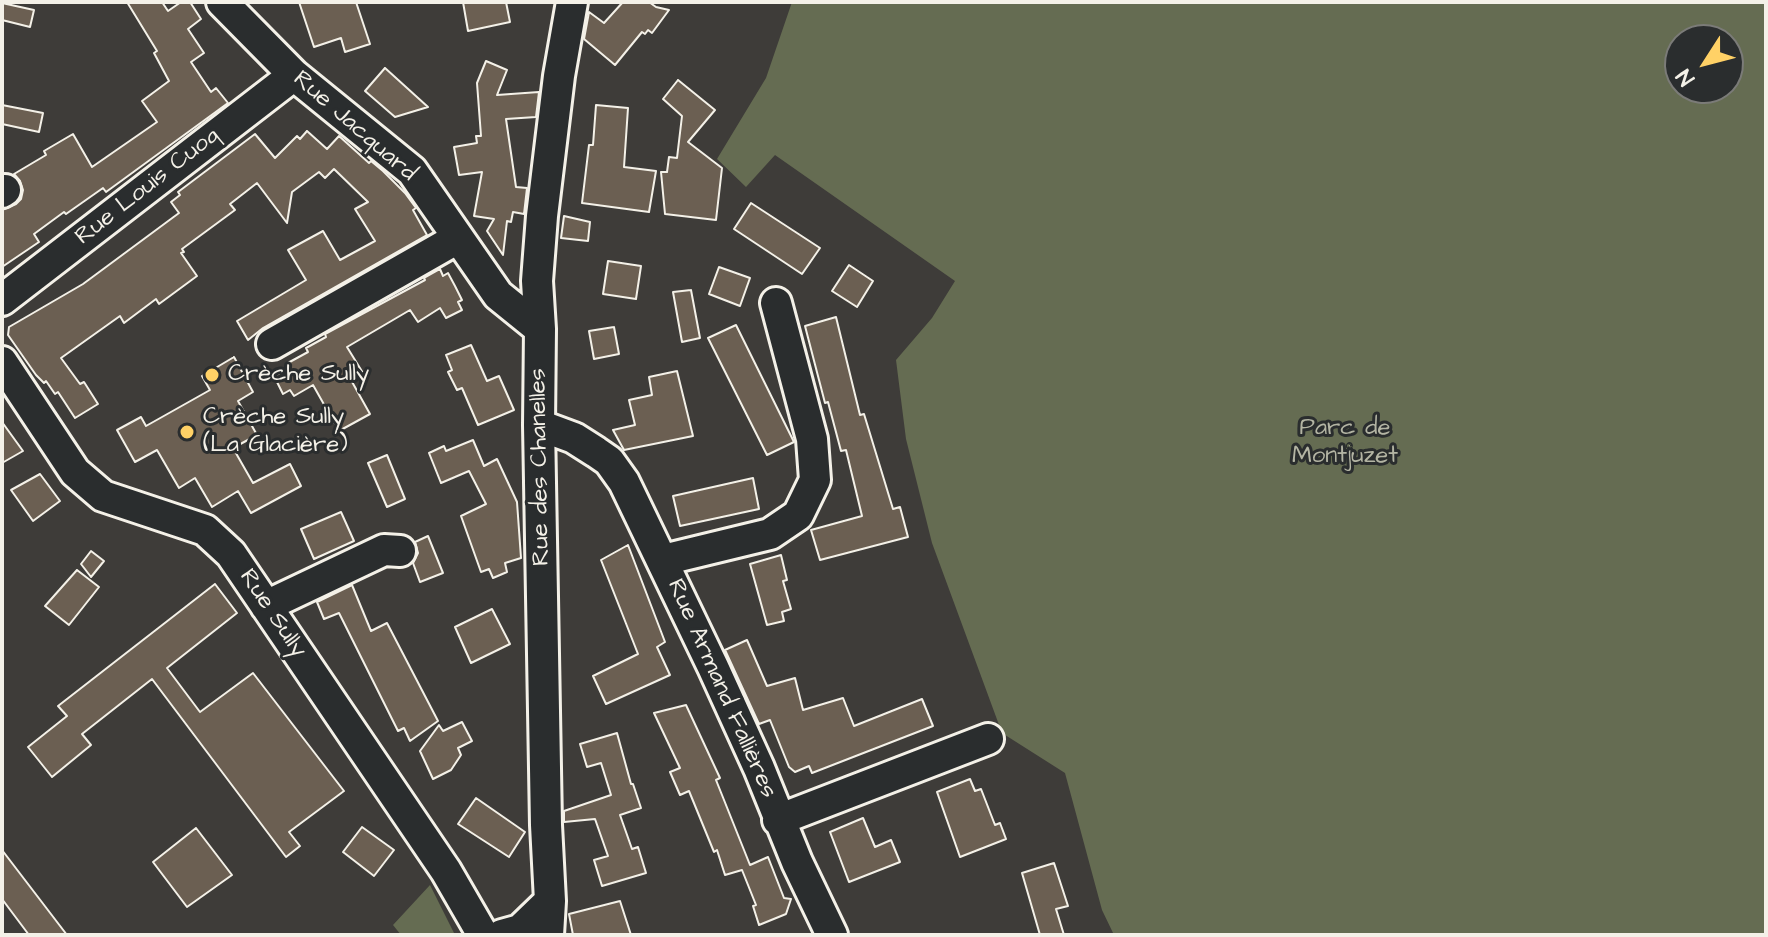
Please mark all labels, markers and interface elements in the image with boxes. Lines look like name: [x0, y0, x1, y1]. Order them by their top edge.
north arrow: [1664, 24, 1744, 104]
text: N: [1669, 63, 1702, 92]
street label: Rue Jacquard: [286, 66, 422, 188]
street label: Rue Louis Cuoq: [70, 122, 226, 252]
place label: Crèche Sully: [228, 361, 369, 389]
marker: Crèche Sully: [203, 366, 221, 384]
street label: Rue des Chanelles: [525, 368, 557, 566]
place label: Crèche Sully (La Glacière): [203, 404, 348, 460]
park label: Parc de Montjuzet: [1292, 415, 1398, 471]
marker: Crèche Sully (La Glacière): [178, 423, 196, 441]
street label: Rue Sully: [232, 564, 312, 664]
street label: Rue Armand Fallières: [660, 575, 782, 803]

